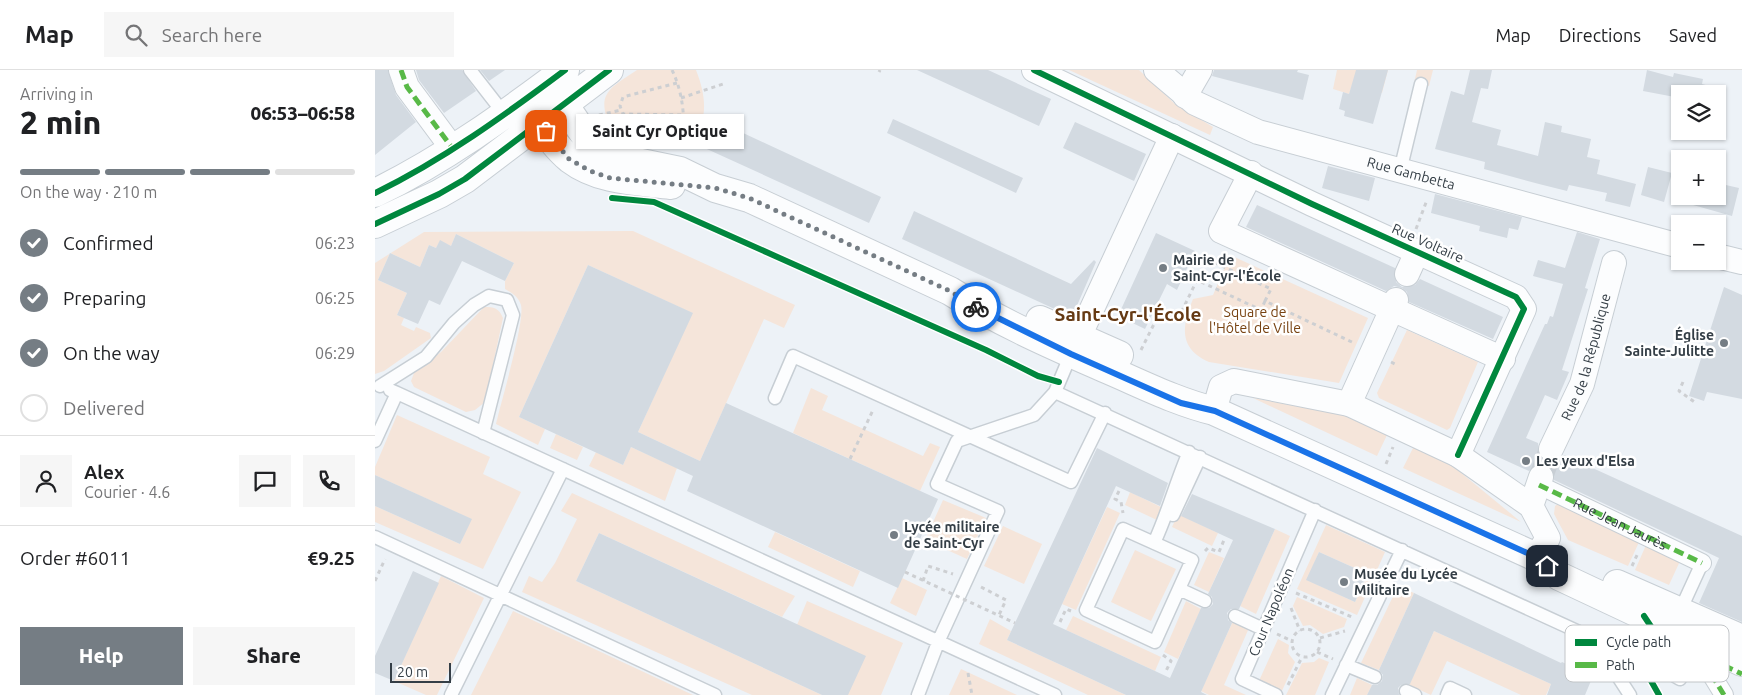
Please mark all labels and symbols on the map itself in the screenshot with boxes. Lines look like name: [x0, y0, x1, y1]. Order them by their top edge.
pin: [525, 110, 567, 152]
callout: Saint Cyr Optique: [576, 114, 743, 148]
street label: Rue Gambetta: [1365, 154, 1457, 193]
street label: Rue Voltaire: [1390, 220, 1466, 266]
place label: Mairie de Saint-Cyr-l'École: [1173, 252, 1281, 284]
marker: Mairie de Saint-Cyr-l'École: [1157, 262, 1169, 274]
courier: [951, 282, 1001, 332]
street label: Rue de la République: [1558, 292, 1614, 423]
district label: Saint-Cyr-l'École: [1055, 303, 1202, 325]
park label: Square de l'Hôtel de Ville: [1209, 304, 1301, 336]
place label: Église Sainte-Julitte: [1624, 326, 1714, 359]
marker: Église Sainte-Julitte: [1718, 337, 1730, 349]
place label: Les yeux d'Elsa: [1536, 453, 1635, 469]
marker: Les yeux d'Elsa: [1520, 455, 1532, 467]
street label: Rue Jean Jaurès: [1571, 495, 1670, 553]
place label: Lycée militaire de Saint-Cyr: [904, 519, 1000, 551]
marker: Lycée militaire de Saint-Cyr: [888, 529, 900, 541]
pin: [1526, 545, 1568, 587]
street label: Cour Napoléon: [1245, 565, 1297, 659]
place label: Musée du Lycée Militaire: [1354, 566, 1458, 598]
marker: Musée du Lycée Militaire: [1338, 576, 1350, 588]
legend: [1565, 625, 1729, 682]
text: Cycle path: [1606, 634, 1671, 650]
text: Path: [1606, 657, 1635, 673]
scale bar: [390, 660, 451, 683]

